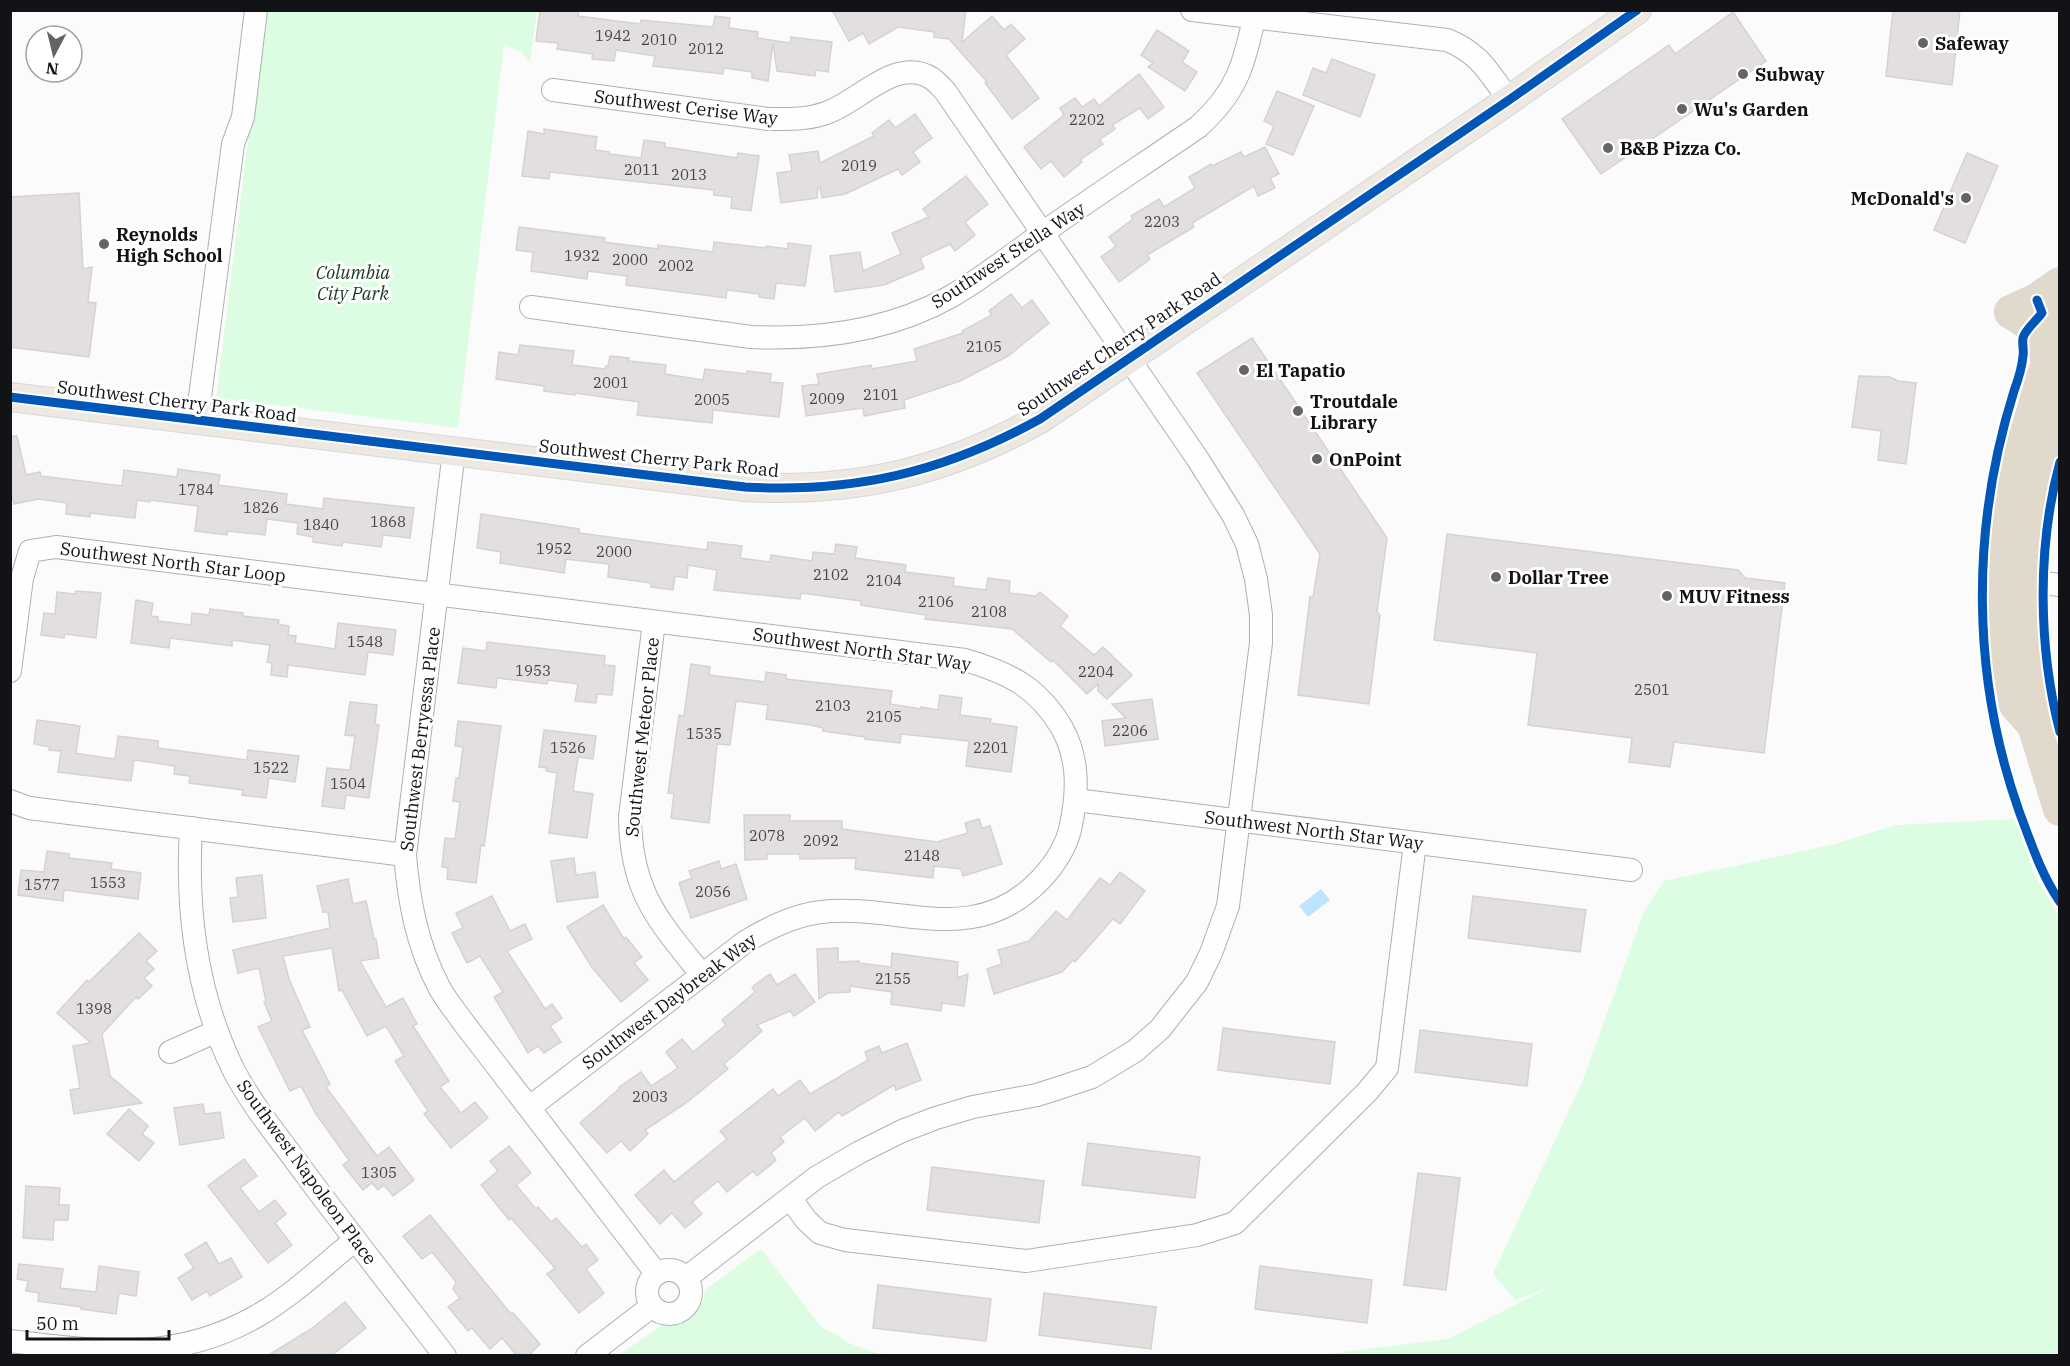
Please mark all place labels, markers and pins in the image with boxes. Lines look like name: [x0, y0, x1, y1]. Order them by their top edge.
place label: Safeway: [1935, 32, 2009, 55]
marker: Safeway: [1916, 36, 1930, 50]
place label: Subway: [1755, 63, 1825, 86]
marker: Subway: [1736, 67, 1750, 81]
place label: Wu's Garden: [1694, 98, 1809, 121]
marker: Wu's Garden: [1675, 102, 1689, 116]
place label: B&B Pizza Co.: [1620, 137, 1741, 160]
marker: B&B Pizza Co.: [1601, 141, 1615, 155]
place label: McDonald's: [1851, 187, 1954, 210]
marker: McDonald's: [1959, 191, 1973, 205]
place label: Reynolds High School: [116, 223, 223, 267]
marker: Reynolds High School: [97, 237, 111, 251]
place label: El Tapatio: [1256, 359, 1345, 382]
marker: El Tapatio: [1237, 363, 1251, 377]
place label: Troutdale Library: [1310, 390, 1398, 434]
marker: Troutdale Library: [1291, 404, 1305, 418]
place label: OnPoint: [1329, 448, 1402, 471]
marker: OnPoint: [1310, 452, 1324, 466]
place label: Dollar Tree: [1508, 566, 1609, 589]
marker: Dollar Tree: [1489, 570, 1503, 584]
place label: MUV Fitness: [1679, 585, 1790, 608]
marker: MUV Fitness: [1660, 589, 1674, 603]

